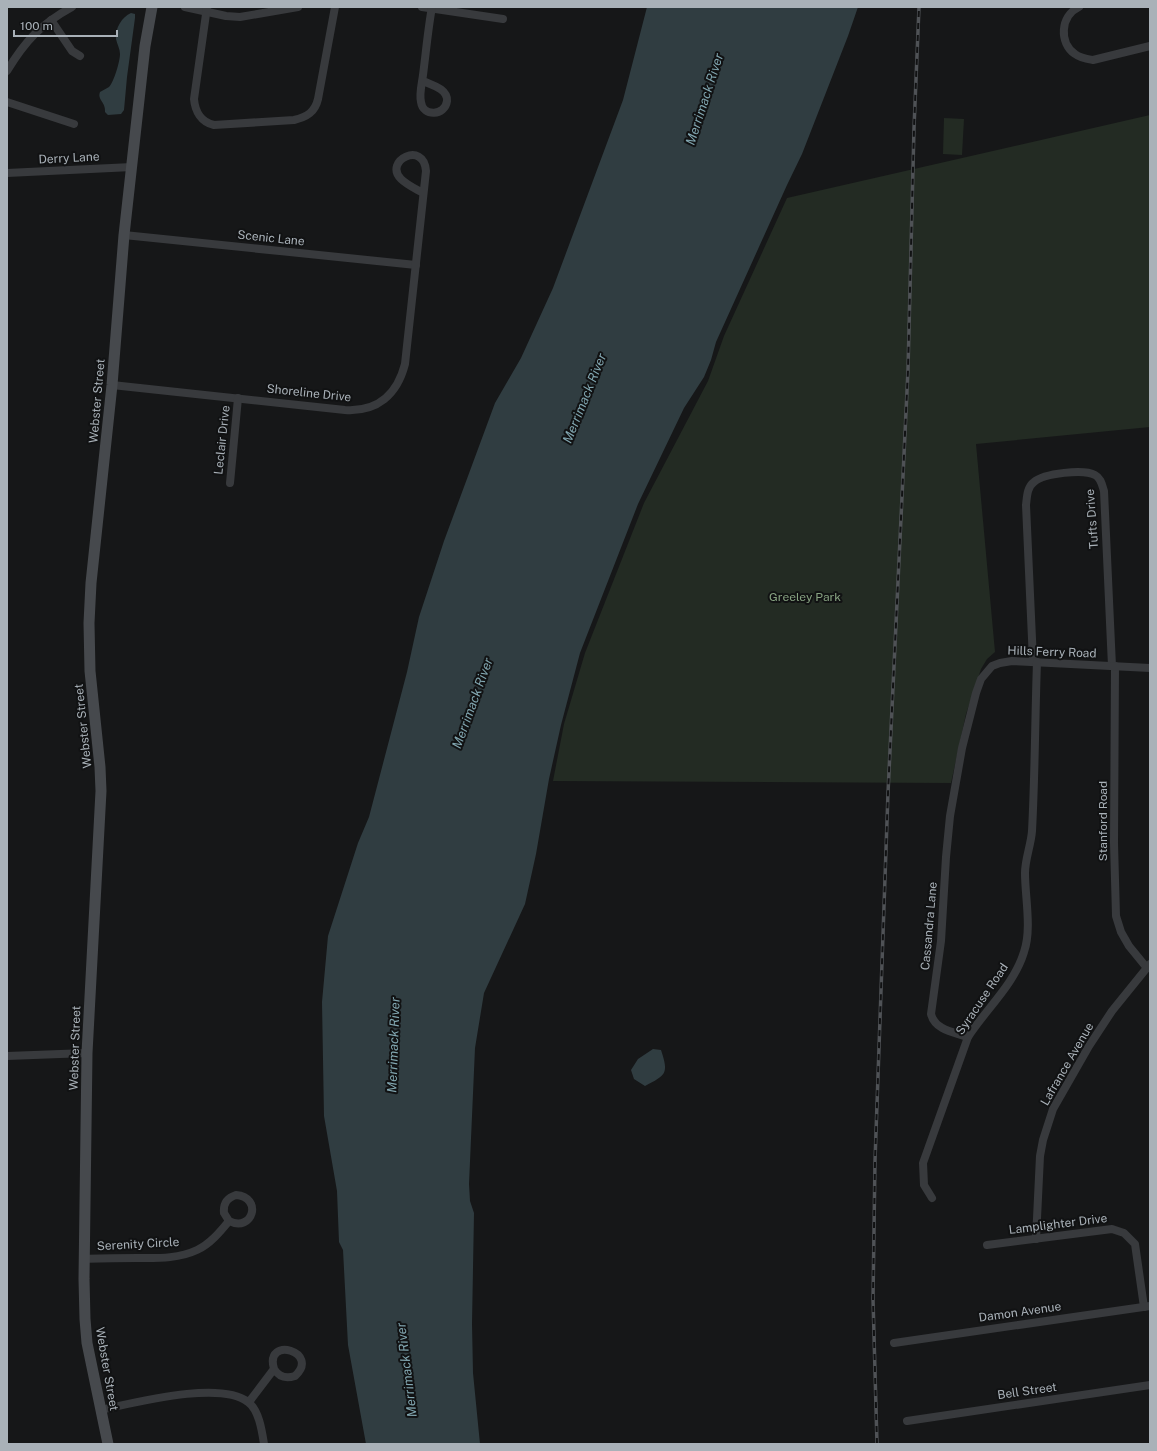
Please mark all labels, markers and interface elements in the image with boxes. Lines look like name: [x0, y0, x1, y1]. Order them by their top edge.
scale bar: [14, 12, 117, 38]
text: 100 m: [20, 19, 53, 33]
water label: Merrimack River: [683, 51, 726, 147]
street label: Derry Lane: [38, 149, 100, 167]
street label: Scenic Lane: [237, 228, 306, 249]
water label: Merrimack River: [560, 351, 609, 445]
street label: Webster Street: [86, 358, 108, 444]
street label: Shoreline Drive: [266, 382, 352, 404]
street label: Leclair Drive: [211, 405, 233, 475]
street label: Tufts Drive: [1083, 488, 1101, 549]
park label: Greeley Park: [769, 590, 841, 604]
street label: Hills Ferry Road: [1007, 643, 1097, 661]
water label: Merrimack River: [449, 656, 496, 751]
street label: Webster Street: [72, 683, 94, 769]
street label: Stanford Road: [1096, 781, 1110, 861]
street label: Cassandra Lane: [918, 881, 940, 971]
street label: Syracuse Road: [953, 961, 1011, 1037]
water label: Merrimack River: [384, 997, 403, 1093]
street label: Webster Street: [67, 1005, 83, 1091]
street label: Lafrance Avenue: [1038, 1020, 1096, 1108]
street label: Lamplighter Drive: [1008, 1211, 1108, 1237]
street label: Serenity Circle: [96, 1235, 180, 1253]
street label: Damon Avenue: [978, 1299, 1062, 1325]
water label: Merrimack River: [393, 1322, 420, 1418]
street label: Webster Street: [93, 1326, 121, 1412]
street label: Bell Street: [996, 1380, 1058, 1402]

